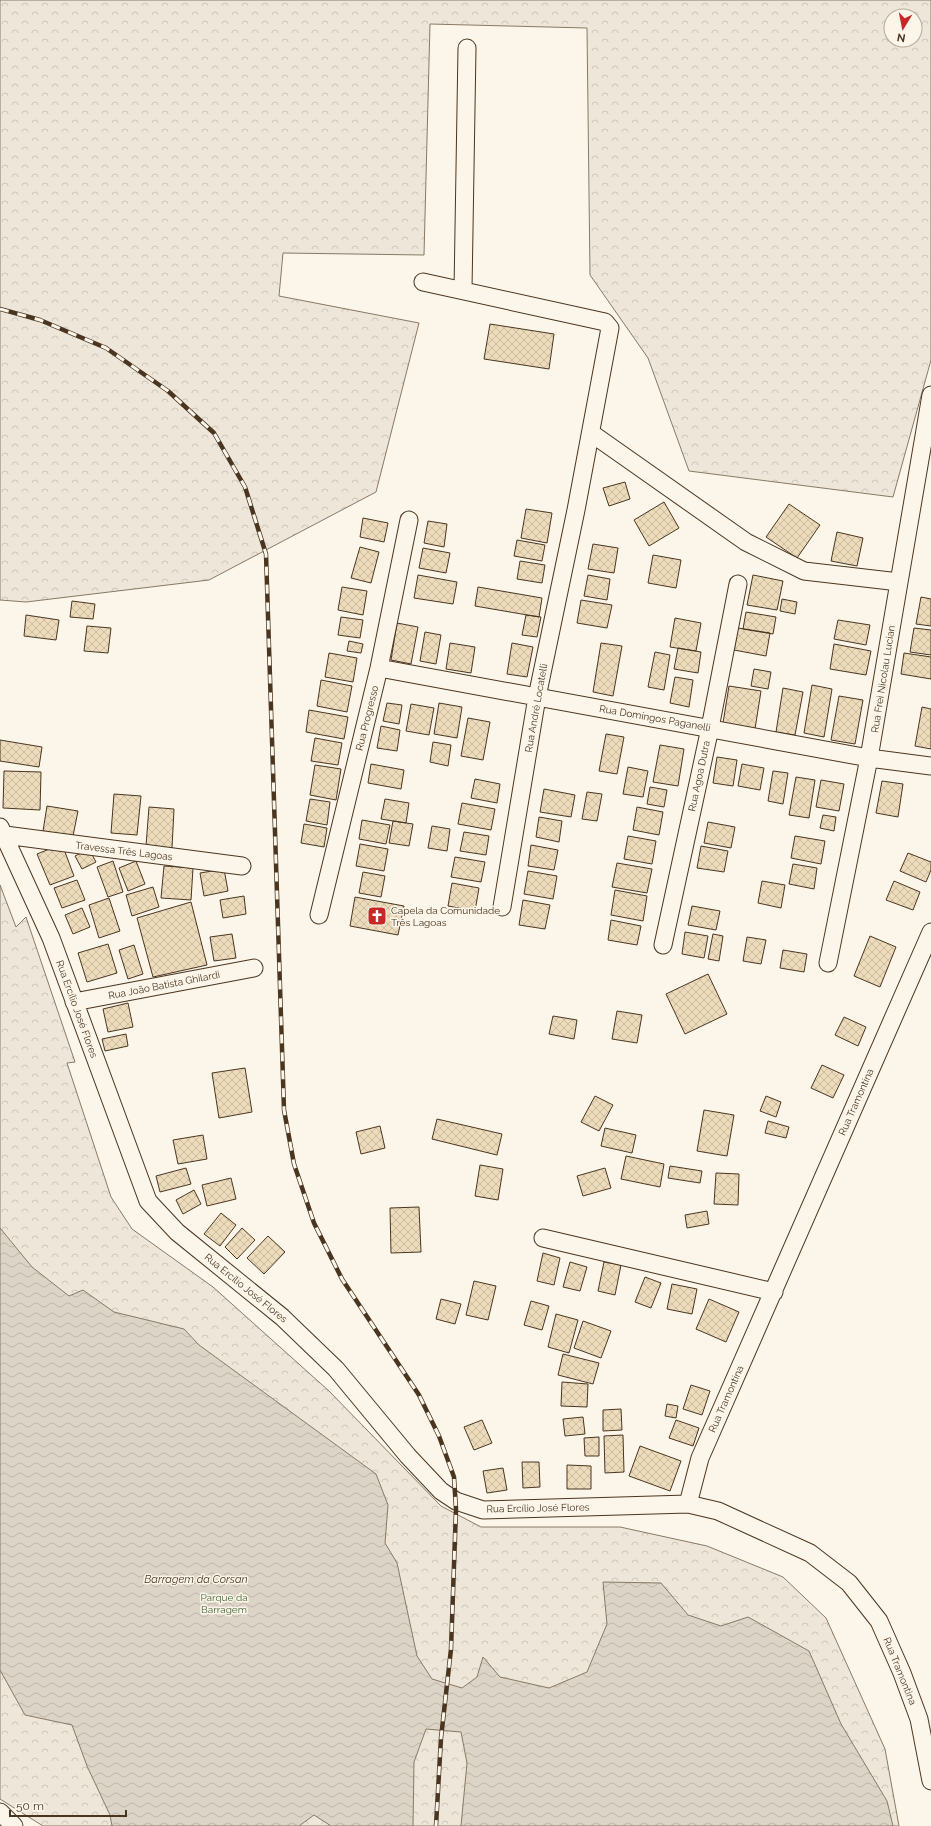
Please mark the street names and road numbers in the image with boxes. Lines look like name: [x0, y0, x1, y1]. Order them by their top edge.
street label: Rua Frei Nicolau Lucian: [869, 624, 897, 733]
street label: Rua André Locatelli: [523, 663, 549, 753]
street label: Rua Progresso: [354, 684, 380, 752]
street label: Rua Domingos Paganelli: [599, 703, 711, 733]
street label: Rua Agoa Dutra: [686, 740, 712, 812]
street label: Travessa Três Lagoas: [75, 840, 173, 862]
street label: Rua Ercílio José Flores: [54, 959, 100, 1059]
street label: Rua João Batista Ghilardi: [107, 969, 221, 1001]
street label: Rua Tramontina: [836, 1067, 876, 1137]
street label: Rua Ercílio José Flores: [202, 1251, 290, 1325]
street label: Rua Tramontina: [706, 1364, 746, 1434]
street label: Rua Ercílio José Flores: [486, 1502, 590, 1514]
street label: Rua Tramontina: [881, 1636, 919, 1706]

